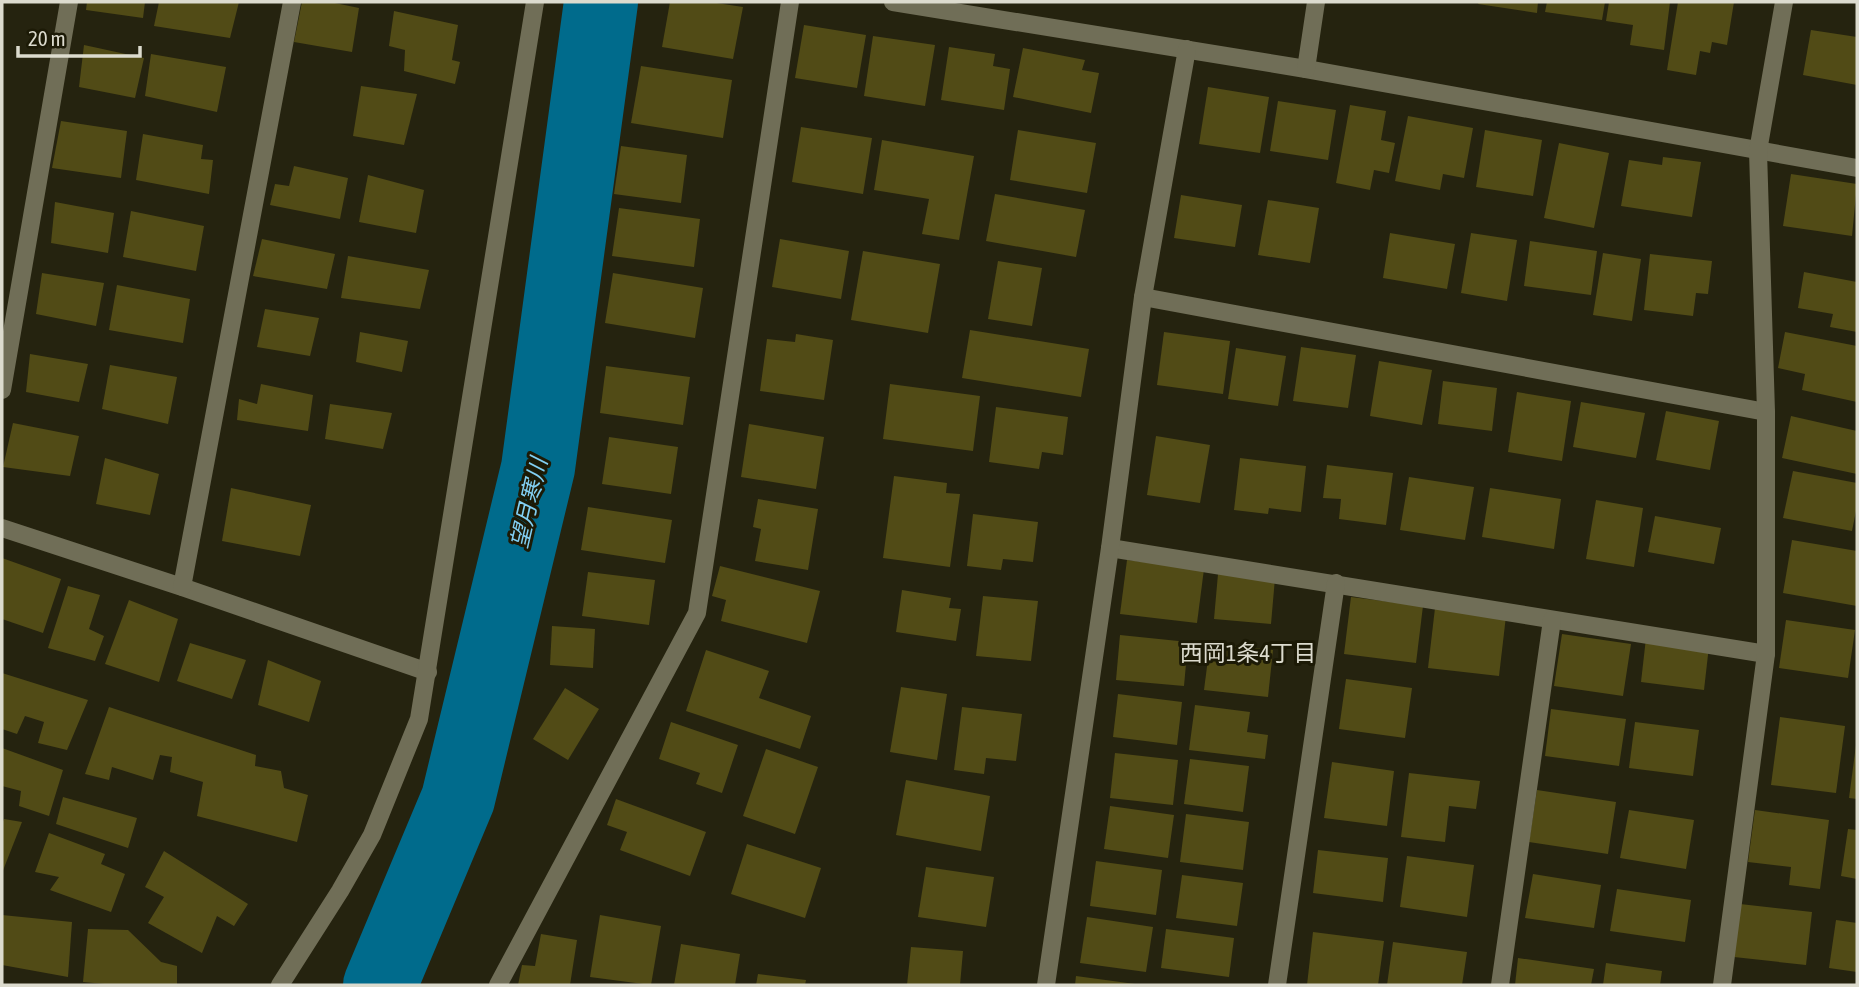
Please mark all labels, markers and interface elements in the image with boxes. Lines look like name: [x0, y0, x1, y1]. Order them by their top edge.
scale bar: [18, 14, 140, 58]
text: 20 m: [28, 26, 66, 50]
water label: 望月寒川: [506, 452, 553, 551]
district label: 西岡1条4丁目: [1180, 640, 1316, 666]

